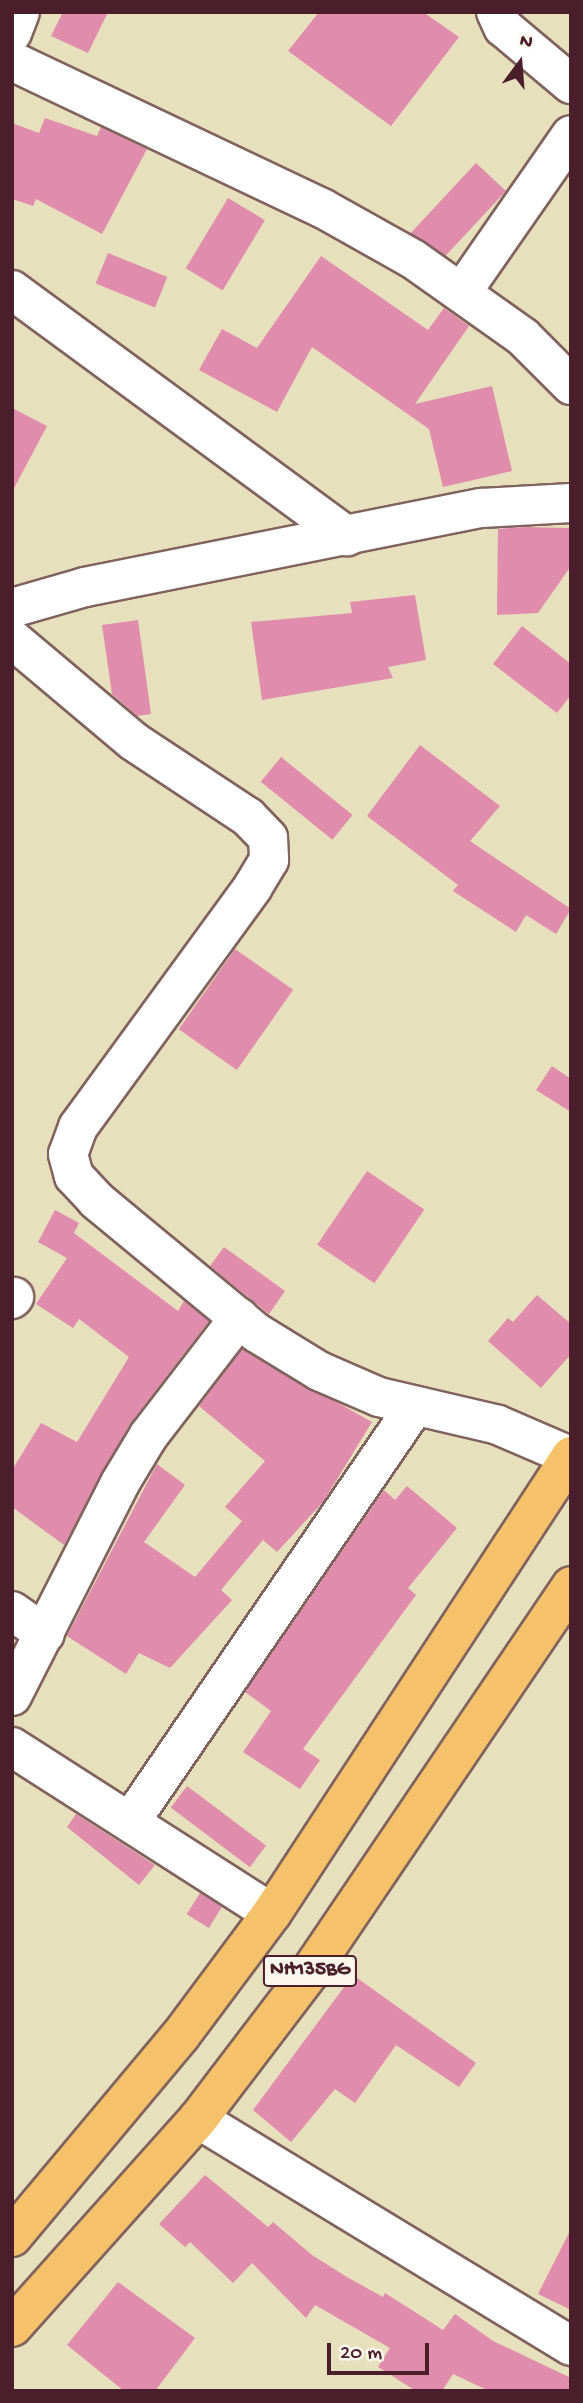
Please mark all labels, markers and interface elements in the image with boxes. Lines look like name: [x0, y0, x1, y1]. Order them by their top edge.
north arrow: [485, 28, 555, 98]
text: N: [517, 30, 535, 55]
road number: NH135BG: [263, 1954, 357, 1988]
scale bar: [331, 2330, 433, 2374]
text: 20 m: [340, 2342, 382, 2367]

